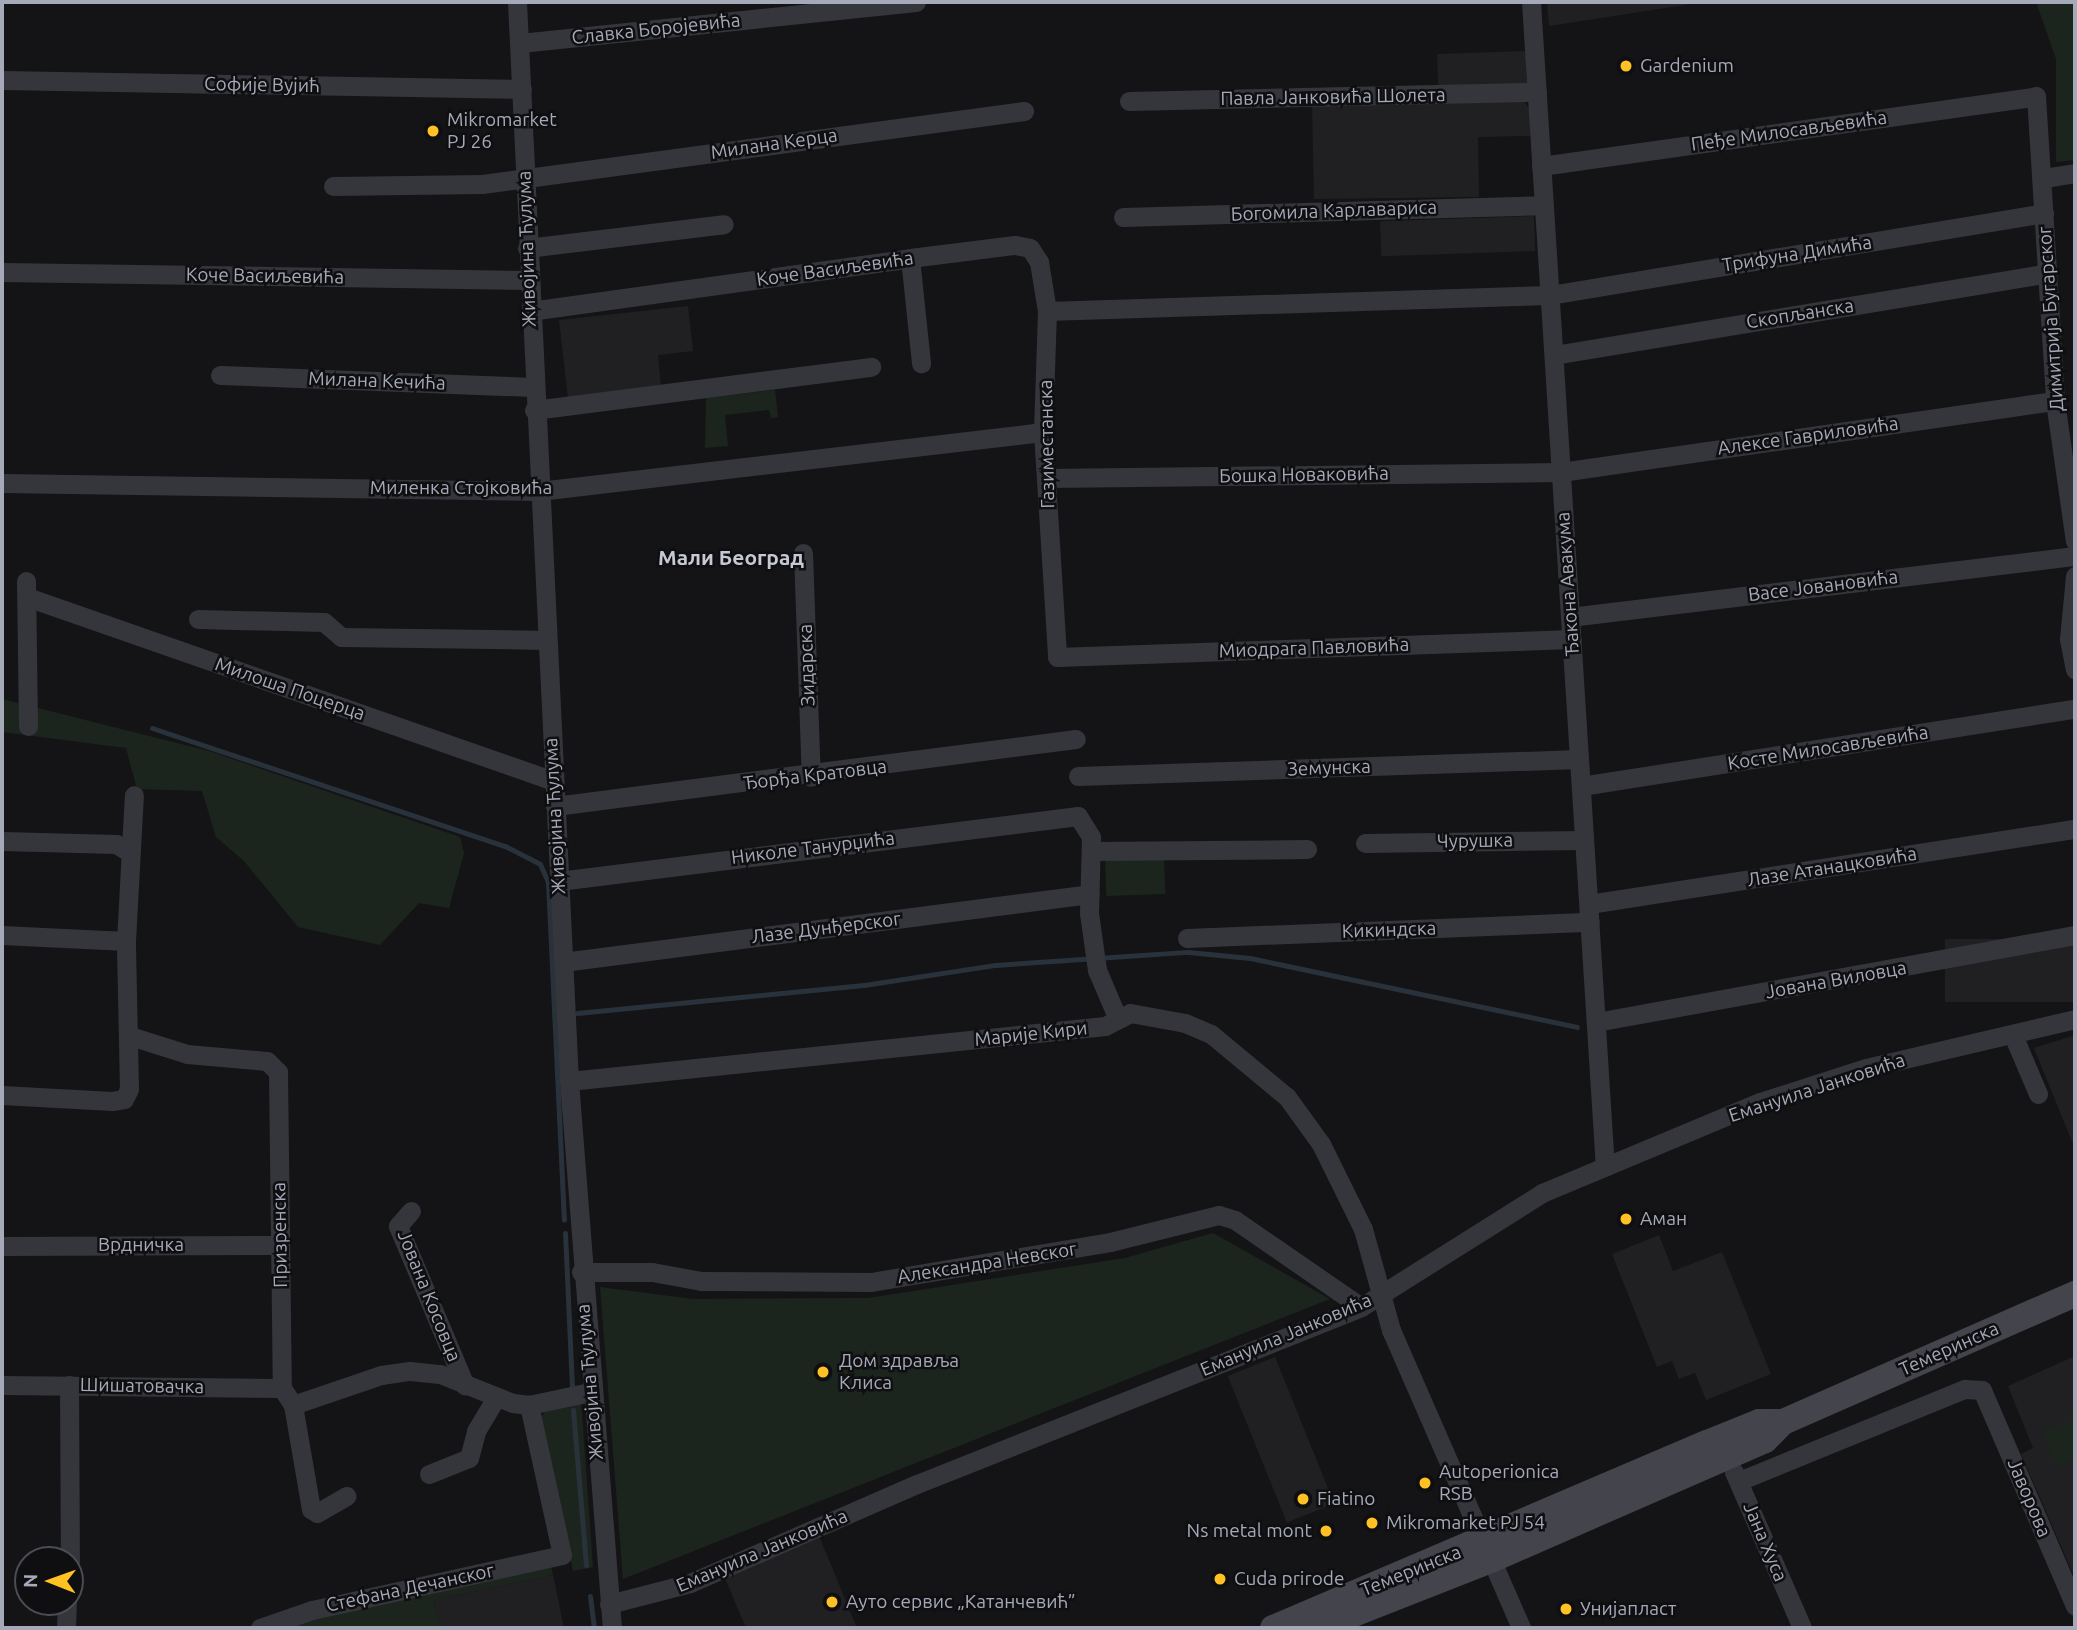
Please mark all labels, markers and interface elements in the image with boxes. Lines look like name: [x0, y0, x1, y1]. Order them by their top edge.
street label: Славка Боројевића: [570, 9, 742, 49]
place label: Gardenium: [1640, 55, 1734, 77]
marker: Gardenium: [1618, 58, 1634, 74]
street label: Софије Вујић: [204, 73, 320, 97]
street label: Павла Јанковића Шолета: [1220, 84, 1446, 110]
street label: Пеђе Милосављевића: [1690, 106, 1888, 156]
place label: Mikromarket PJ 26: [447, 109, 557, 153]
marker: Mikromarket PJ 26: [425, 123, 441, 139]
street label: Милана Керца: [709, 124, 839, 164]
street label: Живојина Ћулума: [513, 170, 541, 328]
street label: Богомила Карлавариса: [1230, 196, 1438, 226]
street label: Димитрија Бугарског: [2033, 226, 2069, 412]
street label: Трифуна Димића: [1720, 231, 1874, 277]
street label: Коче Васиљевића: [755, 247, 915, 291]
street label: Коче Васиљевића: [186, 263, 344, 289]
street label: Скопљанска: [1745, 294, 1855, 334]
street label: Милана Кечића: [308, 367, 446, 395]
street label: Газиместанска: [1034, 379, 1060, 509]
street label: Алексе Гавриловића: [1716, 412, 1900, 460]
street label: Бошка Новаковића: [1219, 462, 1389, 488]
street label: Миленка Стојковића: [370, 477, 552, 499]
street label: Ђакона Авакума: [1552, 511, 1584, 657]
district label: Мали Београд: [658, 544, 804, 570]
street label: Васе Јовановића: [1747, 565, 1899, 607]
street label: Зидарска: [794, 623, 820, 707]
street label: Миодрага Павловића: [1218, 633, 1410, 663]
street label: Милоша Поцерца: [212, 653, 368, 725]
street label: Косте Милосављевића: [1726, 721, 1930, 775]
street label: Живојина Ћулума: [540, 737, 570, 895]
street label: Ђорђа Кратовца: [742, 755, 888, 795]
street label: Земунска: [1287, 755, 1371, 781]
street label: Николе Танурџића: [730, 827, 896, 869]
street label: Чурушка: [1437, 829, 1513, 853]
street label: Лазе Атанацковића: [1745, 842, 1919, 892]
street label: Лазе Дунђерског: [750, 908, 902, 948]
street label: Кикиндска: [1341, 917, 1437, 943]
street label: Јована Виловца: [1764, 956, 1908, 1004]
street label: Марије Кири: [973, 1017, 1089, 1051]
street label: Емануила Јанковића: [1726, 1049, 1908, 1127]
street label: Призренска: [268, 1182, 292, 1288]
place label: Аман: [1640, 1208, 1687, 1230]
marker: Аман: [1618, 1211, 1634, 1227]
street label: Јована Косовца: [392, 1227, 466, 1365]
street label: Врдничка: [98, 1234, 184, 1256]
street label: Александра Невског: [896, 1238, 1078, 1288]
street label: Емануила Јанковића: [1197, 1289, 1375, 1381]
street label: Живојина Ћулума: [572, 1303, 608, 1461]
street label: Темеринска: [1896, 1317, 2002, 1381]
place label: Дом здравља Клиса: [839, 1350, 959, 1394]
marker: Дом здравља Клиса: [813, 1362, 833, 1382]
street label: Шишатовачка: [80, 1374, 204, 1398]
street label: Јаворова: [2002, 1455, 2056, 1541]
place label: Autoperionica RSB: [1439, 1461, 1559, 1505]
marker: Autoperionica RSB: [1417, 1475, 1433, 1491]
place label: Fiatino: [1317, 1488, 1375, 1510]
marker: Fiatino: [1295, 1491, 1311, 1507]
street label: Јана Хуса: [1738, 1499, 1792, 1585]
street label: Емануила Јанковића: [673, 1505, 851, 1597]
place label: Mikromarket PJ 54: [1386, 1512, 1545, 1534]
marker: Mikromarket PJ 54: [1364, 1515, 1380, 1531]
place label: Ns metal mont: [1187, 1520, 1312, 1542]
marker: Ns metal mont: [1318, 1523, 1334, 1539]
street label: Темеринска: [1357, 1541, 1465, 1601]
north arrow: [14, 1546, 84, 1616]
street label: Стефана Дечанског: [324, 1559, 496, 1617]
place label: Cuda prirode: [1234, 1568, 1344, 1590]
marker: Cuda prirode: [1212, 1571, 1228, 1587]
text: N: [19, 1573, 41, 1588]
place label: Ауто сервис „Катанчевић”: [846, 1591, 1076, 1613]
marker: Ауто сервис „Катанчевић”: [824, 1594, 840, 1610]
place label: Унијапласт: [1580, 1598, 1677, 1620]
marker: Унијапласт: [1558, 1601, 1574, 1617]

